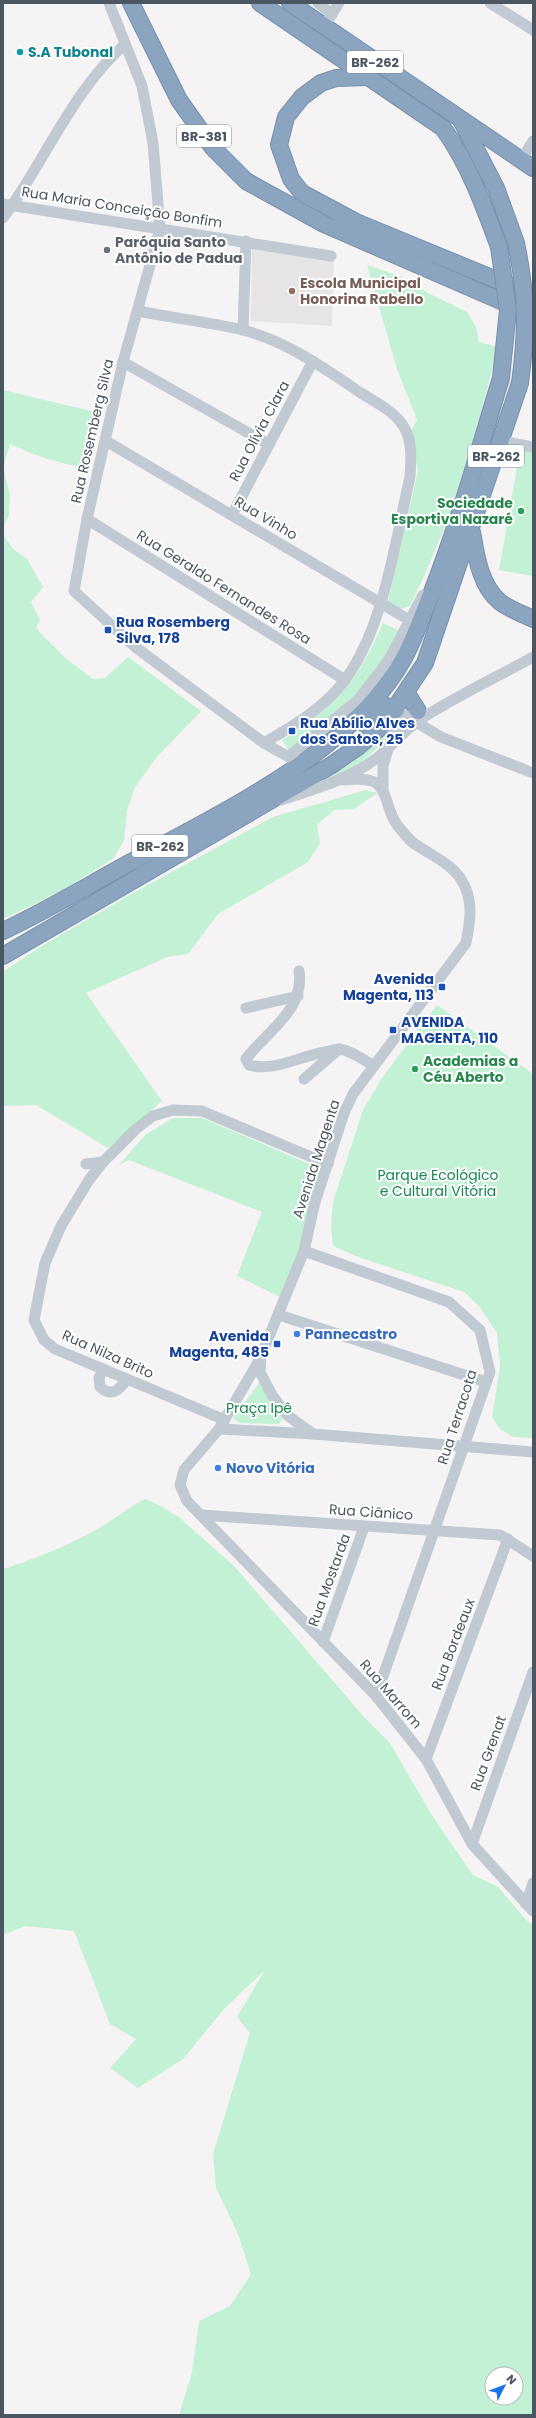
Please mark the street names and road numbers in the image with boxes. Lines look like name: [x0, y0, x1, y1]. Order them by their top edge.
road number: BR-262: [347, 51, 403, 73]
road number: BR-381: [177, 125, 231, 147]
street label: Rua Maria Conceição Bonfim: [20, 181, 224, 233]
street label: Rua Rosemberg Silva: [66, 357, 118, 505]
street label: Rua Olívia Clara: [224, 377, 294, 485]
road number: BR-262: [468, 445, 524, 467]
street label: Rua Vinho: [231, 491, 301, 545]
street label: Rua Geraldo Fernandes Rosa: [133, 525, 315, 649]
road number: BR-262: [132, 835, 188, 857]
street label: Avenida Magenta: [287, 1097, 345, 1221]
street label: Rua Nilza Brito: [59, 1325, 157, 1383]
street label: Rua Terracota: [432, 1367, 482, 1467]
street label: Rua Ciânico: [328, 1499, 414, 1525]
street label: Rua Mostarda: [303, 1531, 355, 1629]
street label: Rua Bordeaux: [426, 1595, 480, 1693]
street label: Rua Marrom: [355, 1655, 427, 1733]
street label: Rua Grenat: [465, 1712, 511, 1794]

